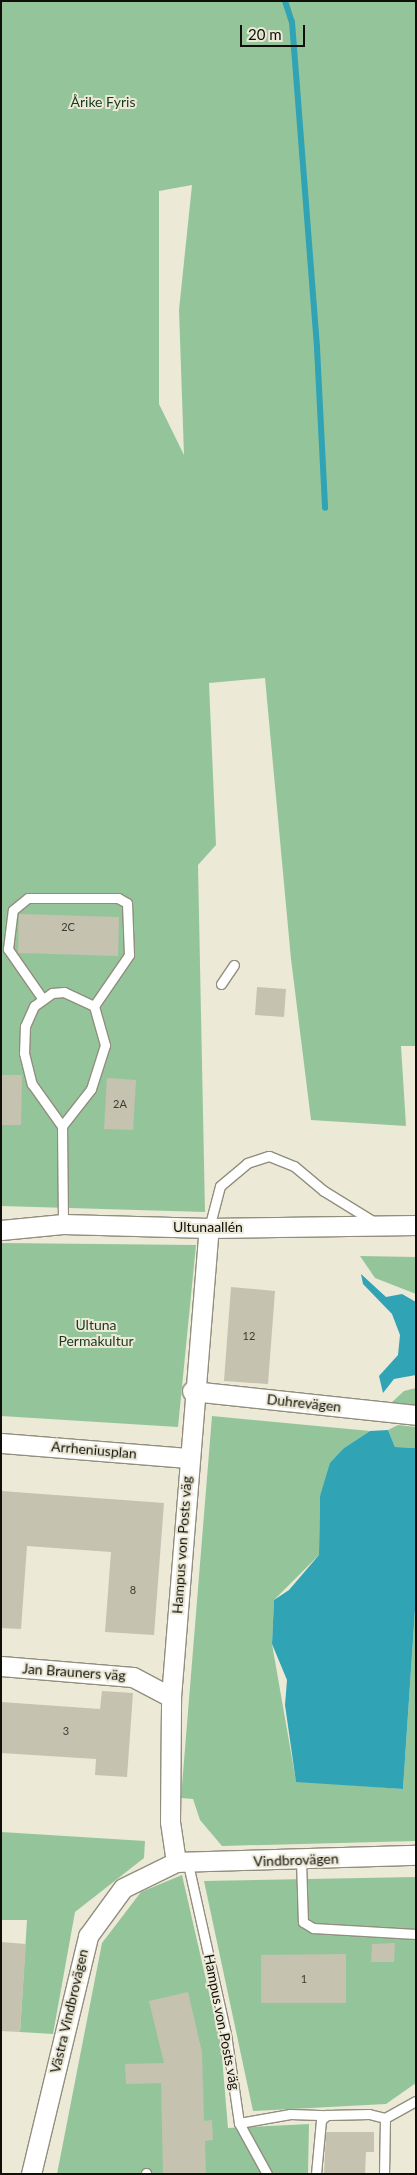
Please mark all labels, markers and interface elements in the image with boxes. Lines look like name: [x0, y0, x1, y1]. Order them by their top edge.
scale bar: [242, 15, 307, 47]
text: 20 m: [248, 25, 282, 43]
park label: Årike Fyris: [70, 94, 136, 110]
house number: 2C: [61, 920, 75, 934]
house number: 2A: [113, 1097, 127, 1111]
street label: Ultunaallén: [173, 1219, 243, 1235]
park label: Ultuna Permakultur: [58, 1317, 134, 1350]
house number: 12: [243, 1329, 255, 1343]
street label: Duhrevägen: [266, 1391, 342, 1415]
street label: Arrheniusplan: [51, 1438, 137, 1462]
street label: Hampus von Posts väg: [169, 1475, 195, 1615]
house number: 8: [130, 1583, 136, 1597]
street label: Jan Brauners väg: [22, 1660, 126, 1684]
house number: 3: [63, 1724, 69, 1738]
street label: Vindbrovägen: [253, 1850, 339, 1870]
street label: Västra Vindbrovägen: [46, 1947, 92, 2075]
street label: Hampus von Posts väg: [201, 1952, 243, 2092]
house number: 1: [301, 1972, 307, 1986]

